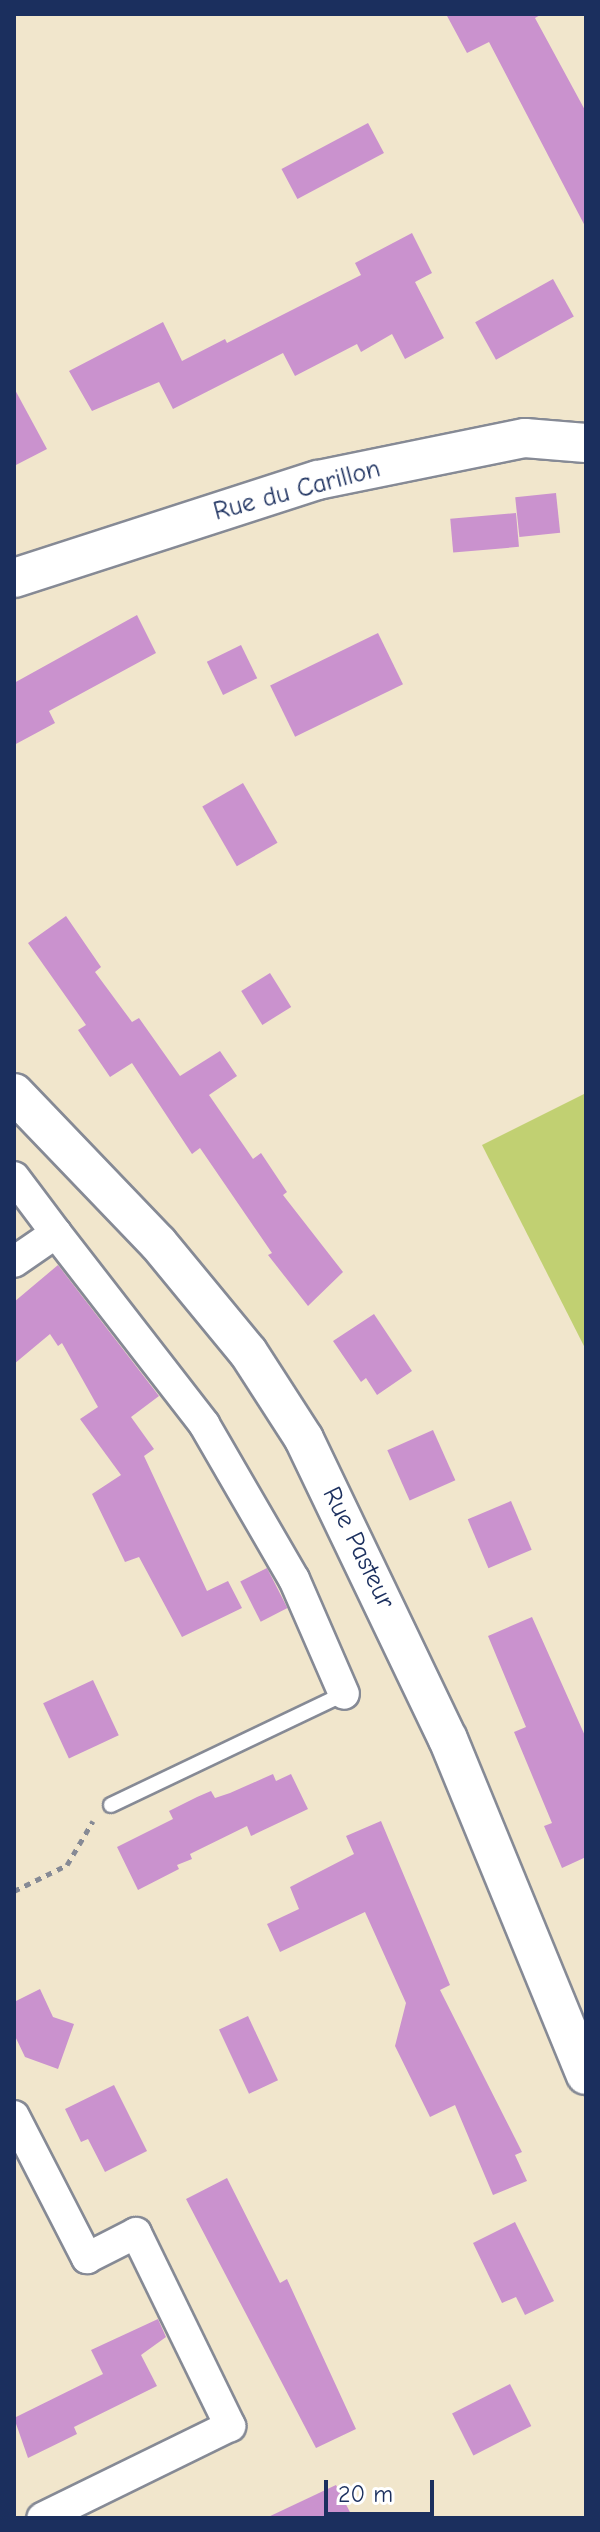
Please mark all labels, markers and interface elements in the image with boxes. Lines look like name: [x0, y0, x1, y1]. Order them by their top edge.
street label: Rue du Carillon: [210, 454, 384, 528]
street label: Rue Pasteur: [315, 1482, 401, 1614]
scale bar: [328, 2464, 438, 2514]
text: 20 m: [338, 2480, 393, 2508]

